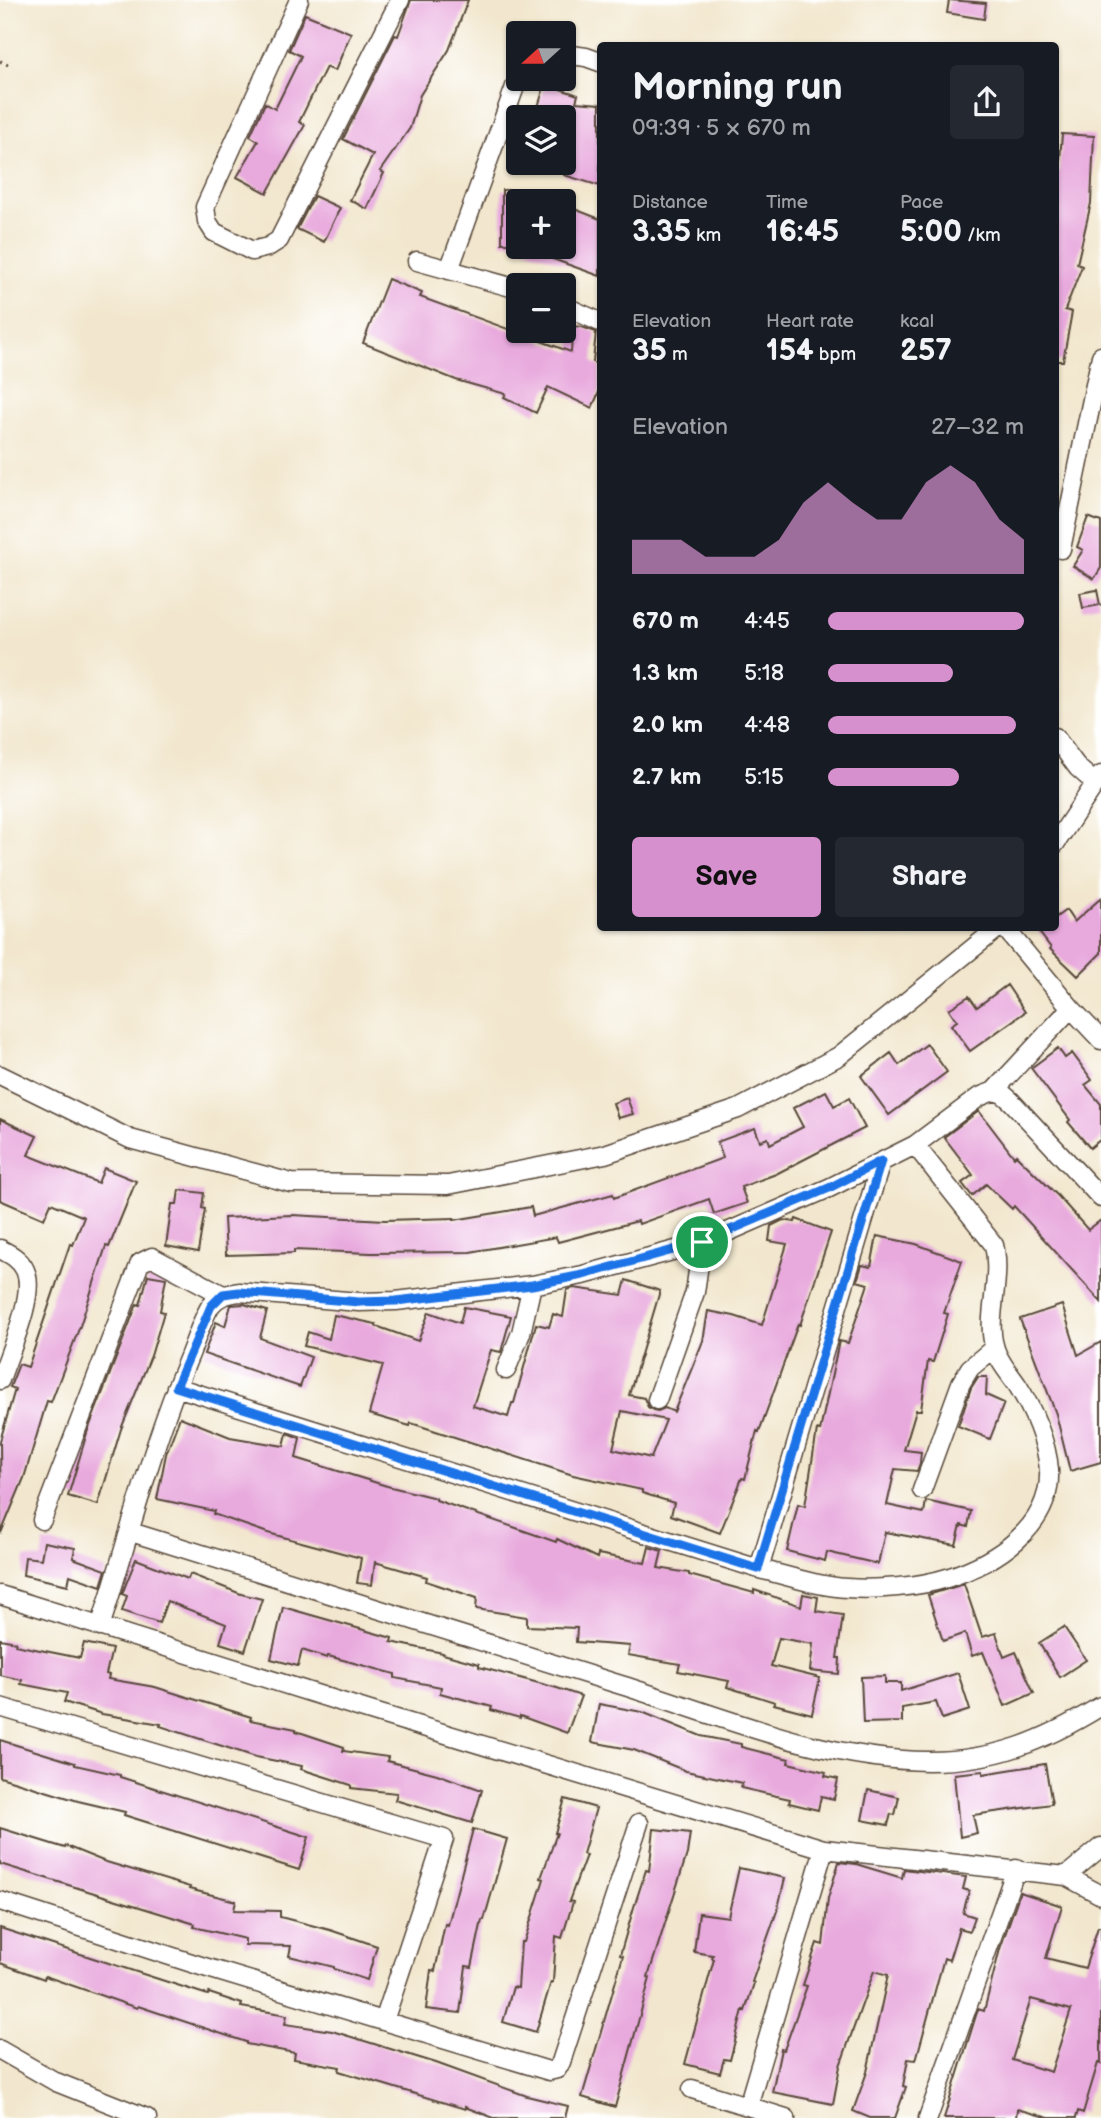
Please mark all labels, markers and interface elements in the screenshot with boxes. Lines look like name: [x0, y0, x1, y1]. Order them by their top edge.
north arrow: [506, 21, 576, 91]
map controls: [506, 21, 576, 343]
text: Morning run: [632, 65, 843, 110]
button: share: [950, 65, 1024, 139]
button: layers: [506, 105, 576, 175]
text: 09:39 · 5 × 670 m: [632, 114, 811, 142]
button: +: [506, 189, 576, 259]
text: Distance: [632, 191, 708, 214]
text: Time: [766, 191, 808, 214]
text: Pace: [900, 191, 943, 214]
text: 3.35: [632, 214, 691, 250]
text: 16:45: [766, 214, 839, 250]
text: 5:00: [900, 214, 962, 250]
text: km: [691, 224, 721, 247]
text: /km: [962, 224, 1001, 247]
button: −: [506, 273, 576, 343]
text: Elevation: [632, 310, 711, 333]
text: Heart rate: [766, 310, 854, 333]
text: kcal: [900, 310, 934, 333]
text: 35: [632, 333, 667, 369]
text: 154: [766, 333, 814, 369]
text: 257: [900, 333, 952, 369]
text: m: [667, 343, 688, 366]
text: bpm: [814, 343, 856, 366]
text: Elevation: [632, 413, 728, 441]
text: 27–32 m: [931, 413, 1024, 441]
text: 670 m: [632, 607, 699, 635]
text: 4:45: [744, 607, 790, 635]
text: 1.3 km: [632, 659, 698, 687]
text: 5:18: [744, 659, 784, 687]
text: 2.0 km: [632, 711, 703, 739]
text: 4:48: [744, 711, 790, 739]
text: 2.7 km: [632, 763, 701, 791]
text: 5:15: [744, 763, 784, 791]
button: Save: [632, 837, 821, 917]
button: Share: [835, 837, 1024, 917]
pin: [672, 1212, 732, 1272]
icon: arrive: [683, 1223, 721, 1261]

